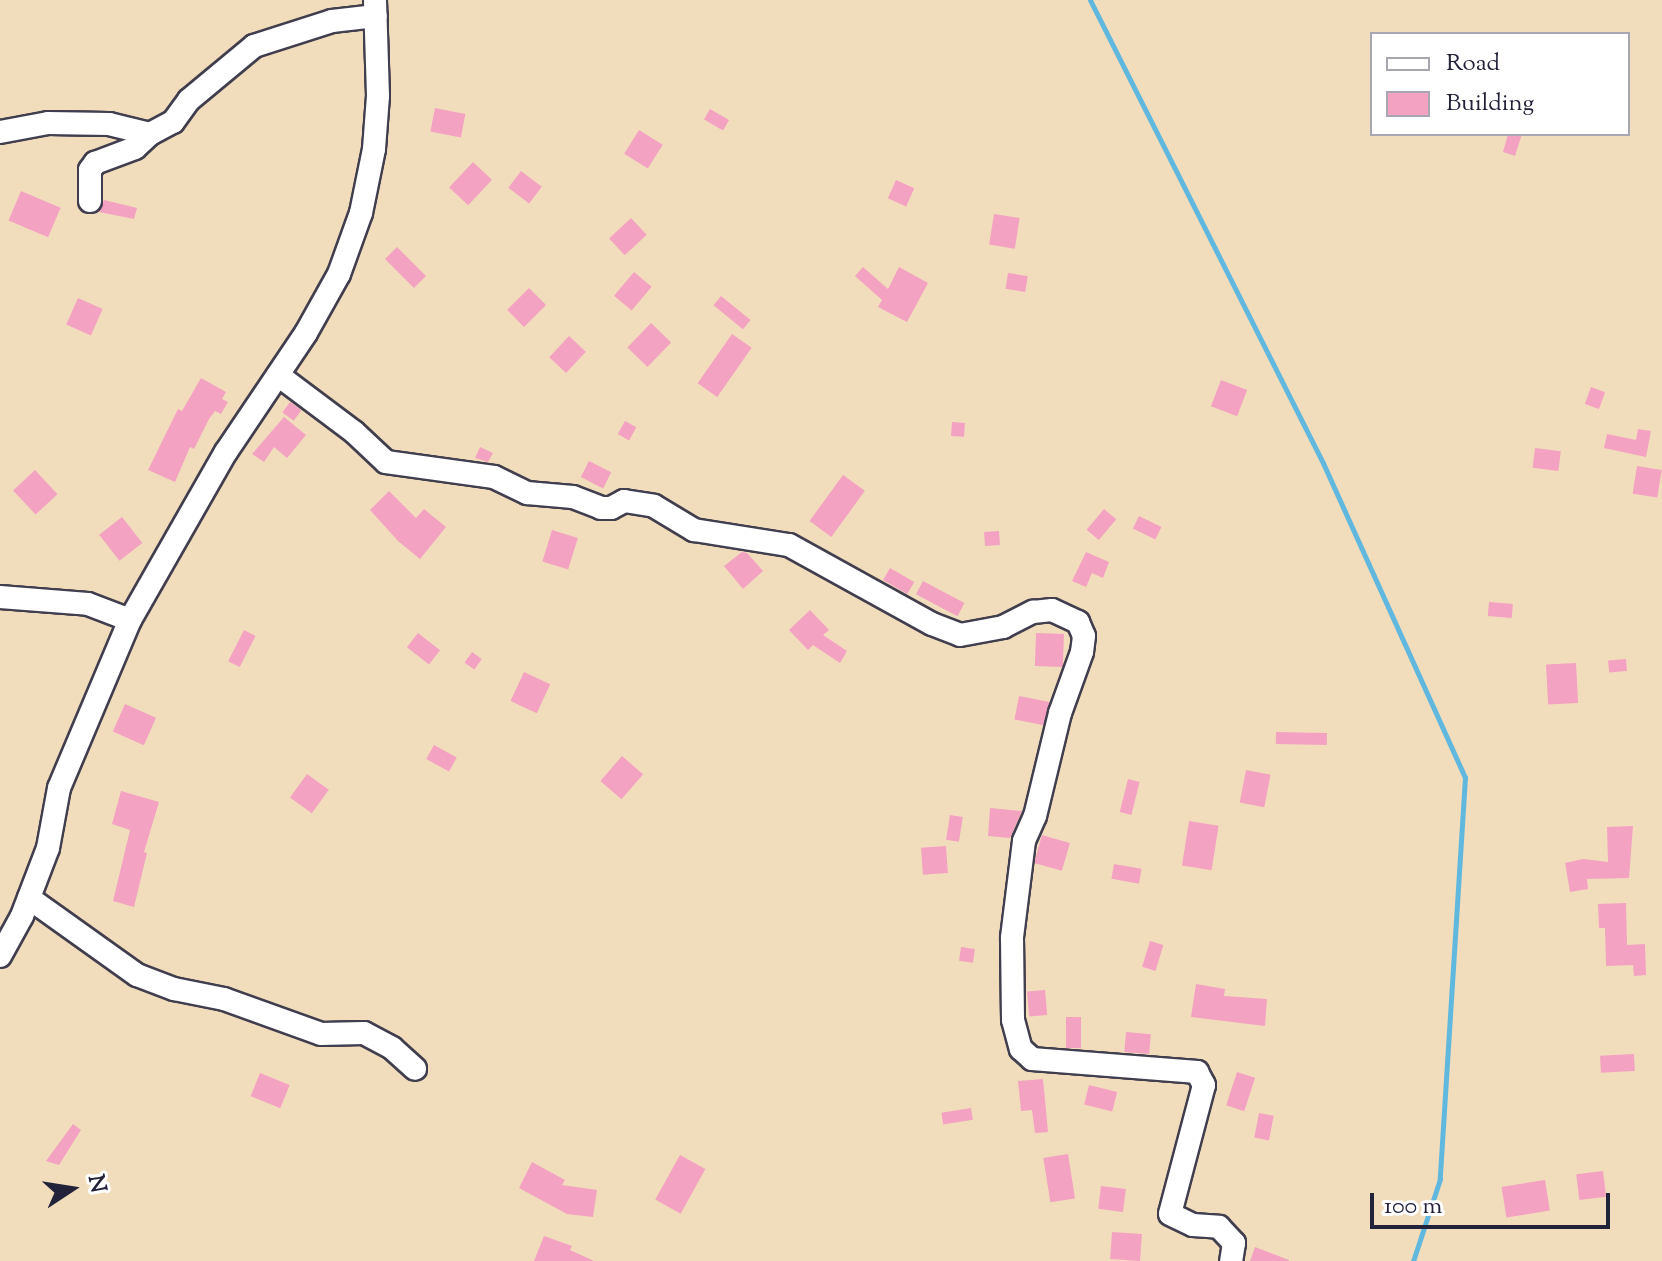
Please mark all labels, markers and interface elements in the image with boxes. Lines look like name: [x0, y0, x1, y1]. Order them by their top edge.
legend: [1370, 32, 1630, 136]
text: Road: [1446, 47, 1500, 81]
text: Building: [1446, 87, 1534, 121]
north arrow: [32, 1149, 112, 1229]
text: N: [78, 1172, 113, 1196]
scale bar: [1374, 1177, 1614, 1227]
text: 100 m: [1384, 1190, 1442, 1224]

